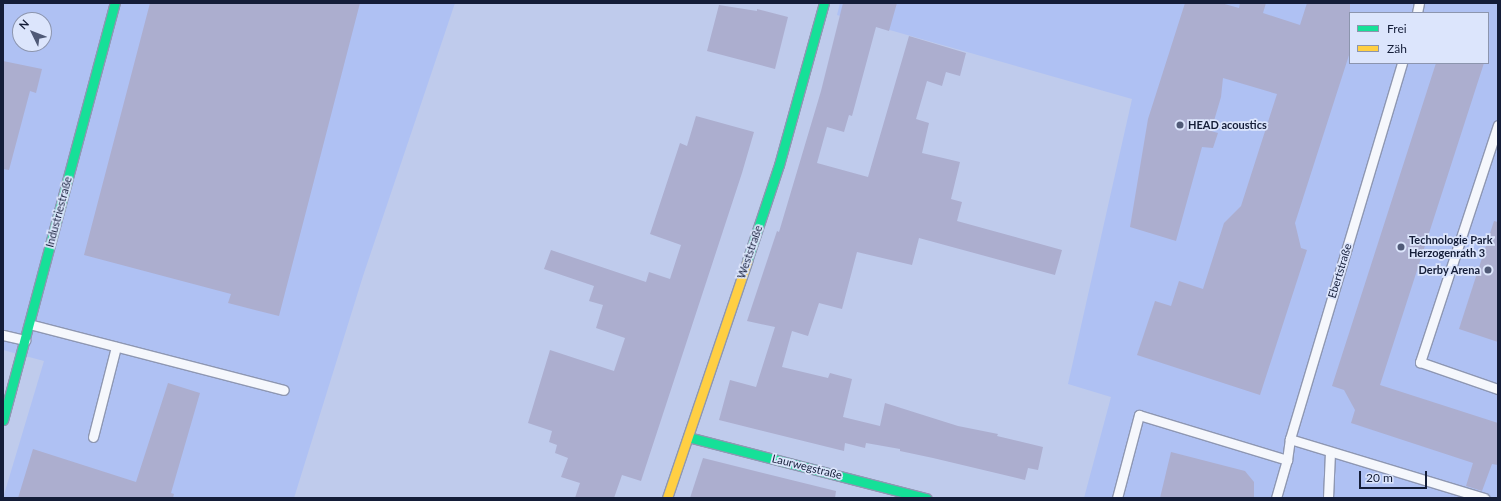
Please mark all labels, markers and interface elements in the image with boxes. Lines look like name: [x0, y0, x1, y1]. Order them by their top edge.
north arrow: [12, 12, 52, 52]
legend: [1349, 12, 1489, 64]
text: N: [16, 17, 31, 32]
text: Frei: [1387, 21, 1407, 36]
text: Zäh: [1387, 41, 1407, 56]
place label: HEAD acoustics: [1188, 118, 1267, 132]
marker: HEAD acoustics: [1175, 120, 1185, 130]
street label: Industriestraße: [43, 175, 75, 249]
street label: Weststraße: [735, 224, 765, 280]
place label: Technologie Park Herzogenrath 3: [1409, 234, 1493, 260]
street label: Ebertstraße: [1325, 242, 1355, 300]
marker: Technologie Park Herzogenrath 3: [1396, 242, 1406, 252]
place label: Derby Arena: [1418, 263, 1480, 277]
marker: Derby Arena: [1483, 265, 1493, 275]
street label: Laurwegstraße: [771, 452, 843, 482]
scale bar: [1361, 463, 1429, 489]
text: 20 m: [1366, 470, 1393, 485]

